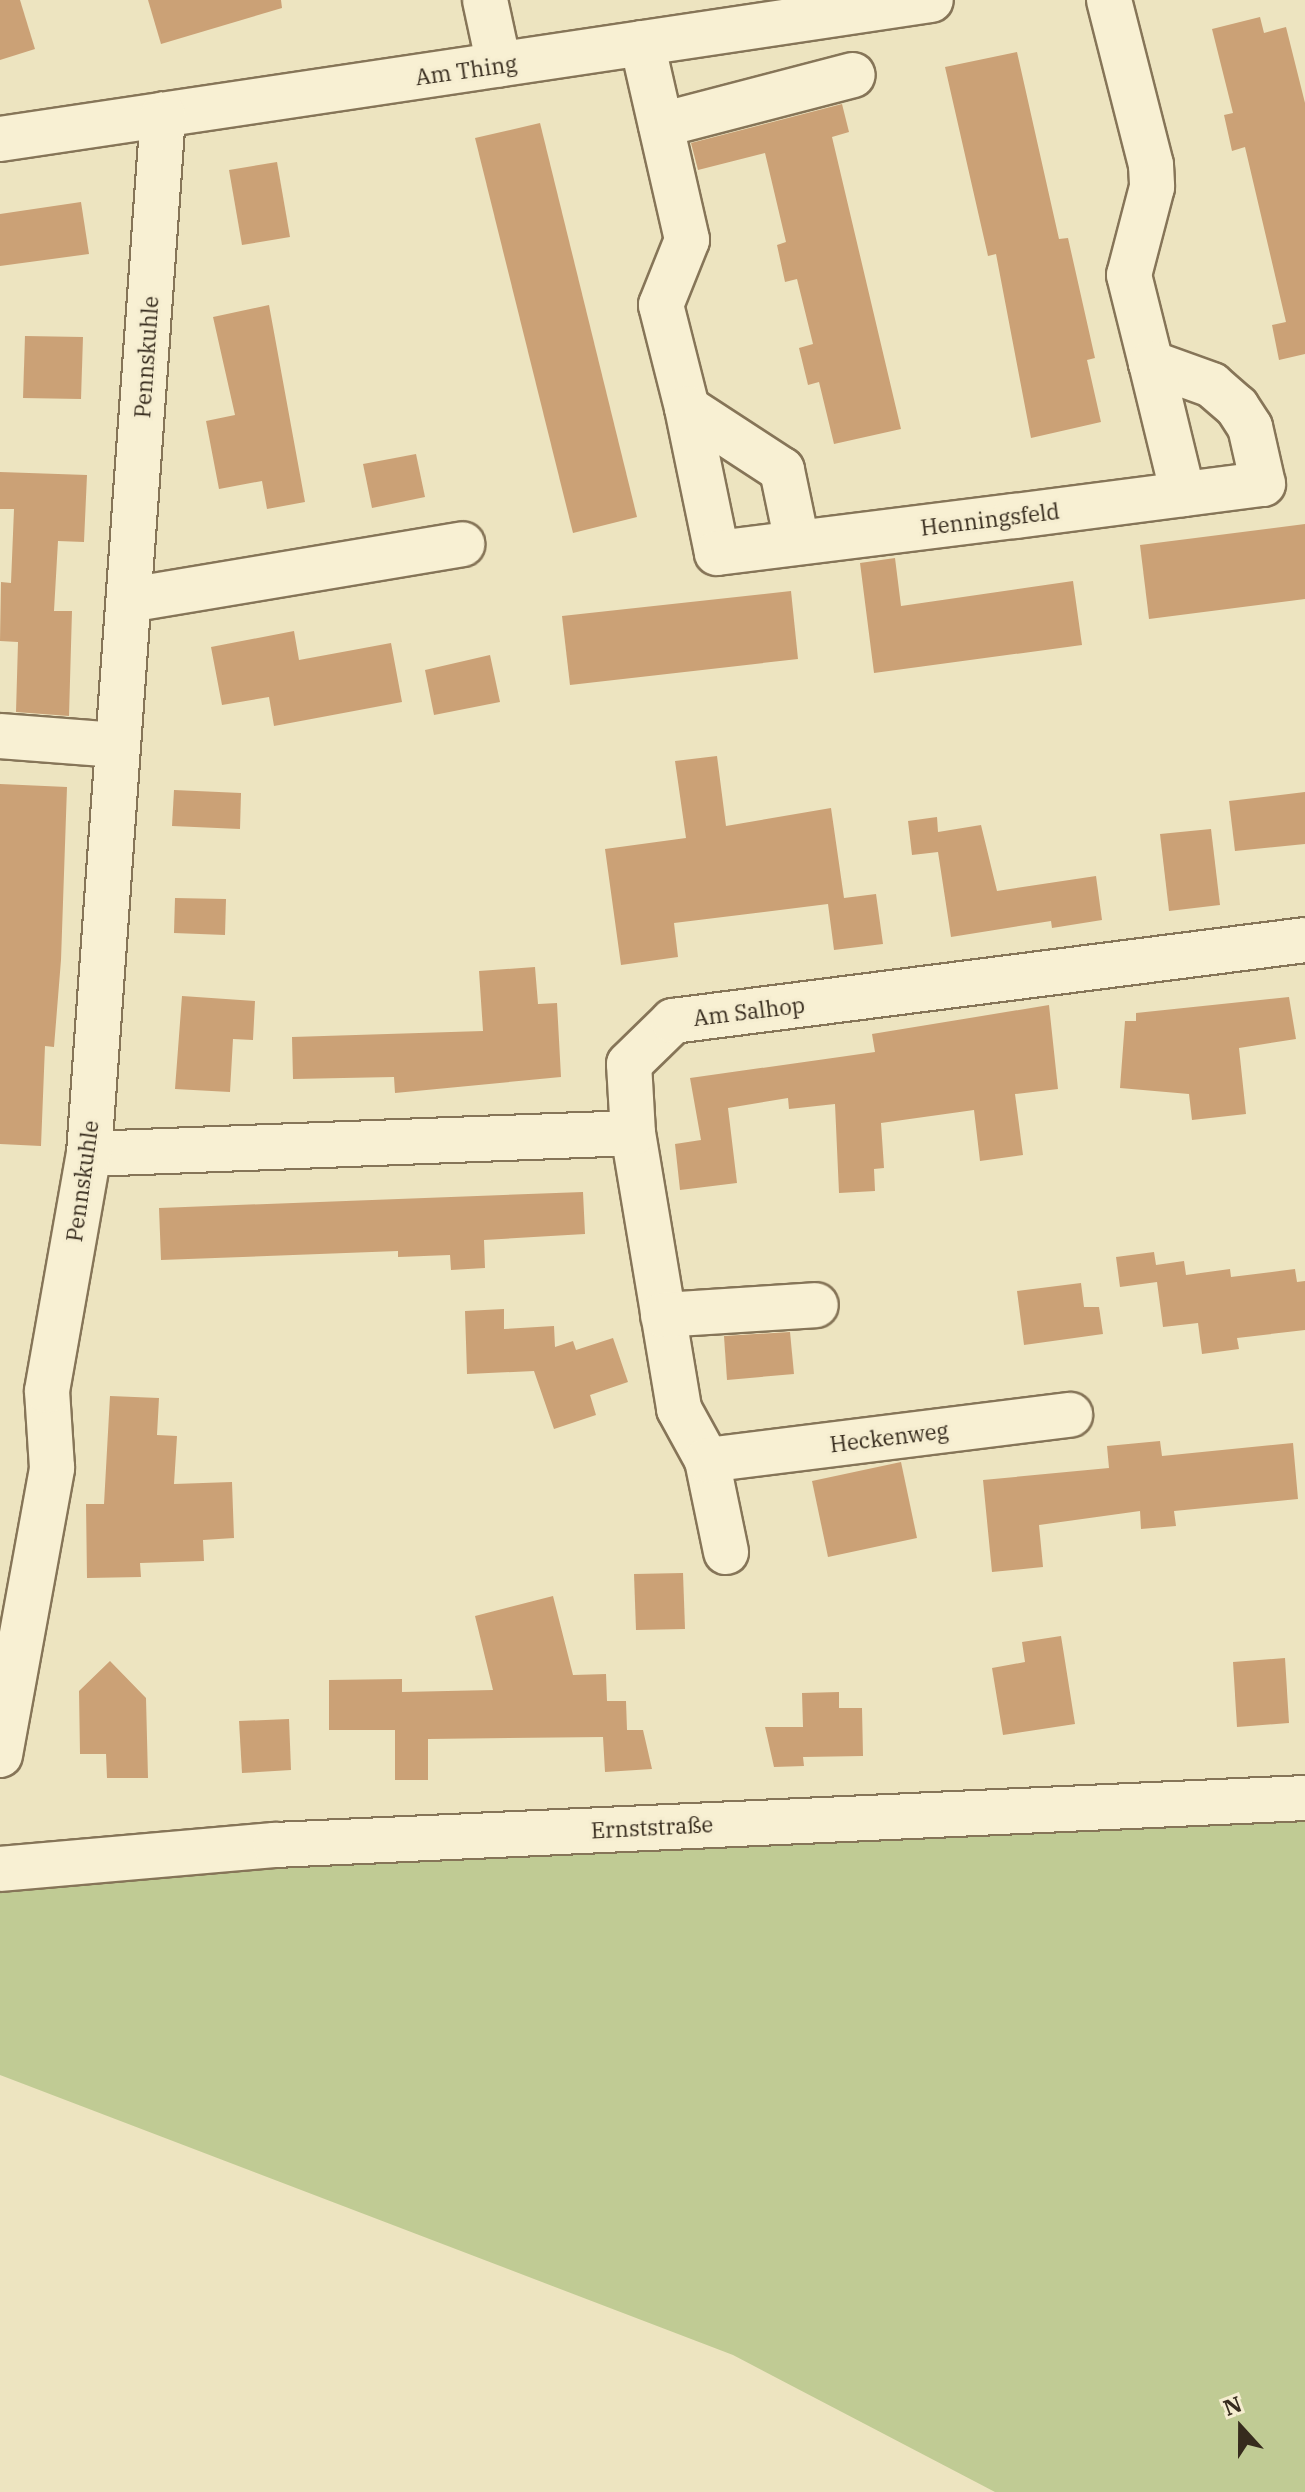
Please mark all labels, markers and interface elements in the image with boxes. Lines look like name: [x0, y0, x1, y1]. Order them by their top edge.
street label: Am Thing: [414, 50, 518, 90]
street label: Pennskuhle: [129, 295, 163, 419]
street label: Henningsfeld: [919, 497, 1061, 541]
street label: Am Salhop: [692, 991, 806, 1031]
street label: Pennskuhle: [60, 1119, 104, 1243]
street label: Heckenweg: [828, 1417, 950, 1457]
street label: Ernststraße: [590, 1811, 714, 1843]
north arrow: [1201, 2388, 1281, 2468]
text: N: [1219, 2388, 1246, 2422]

